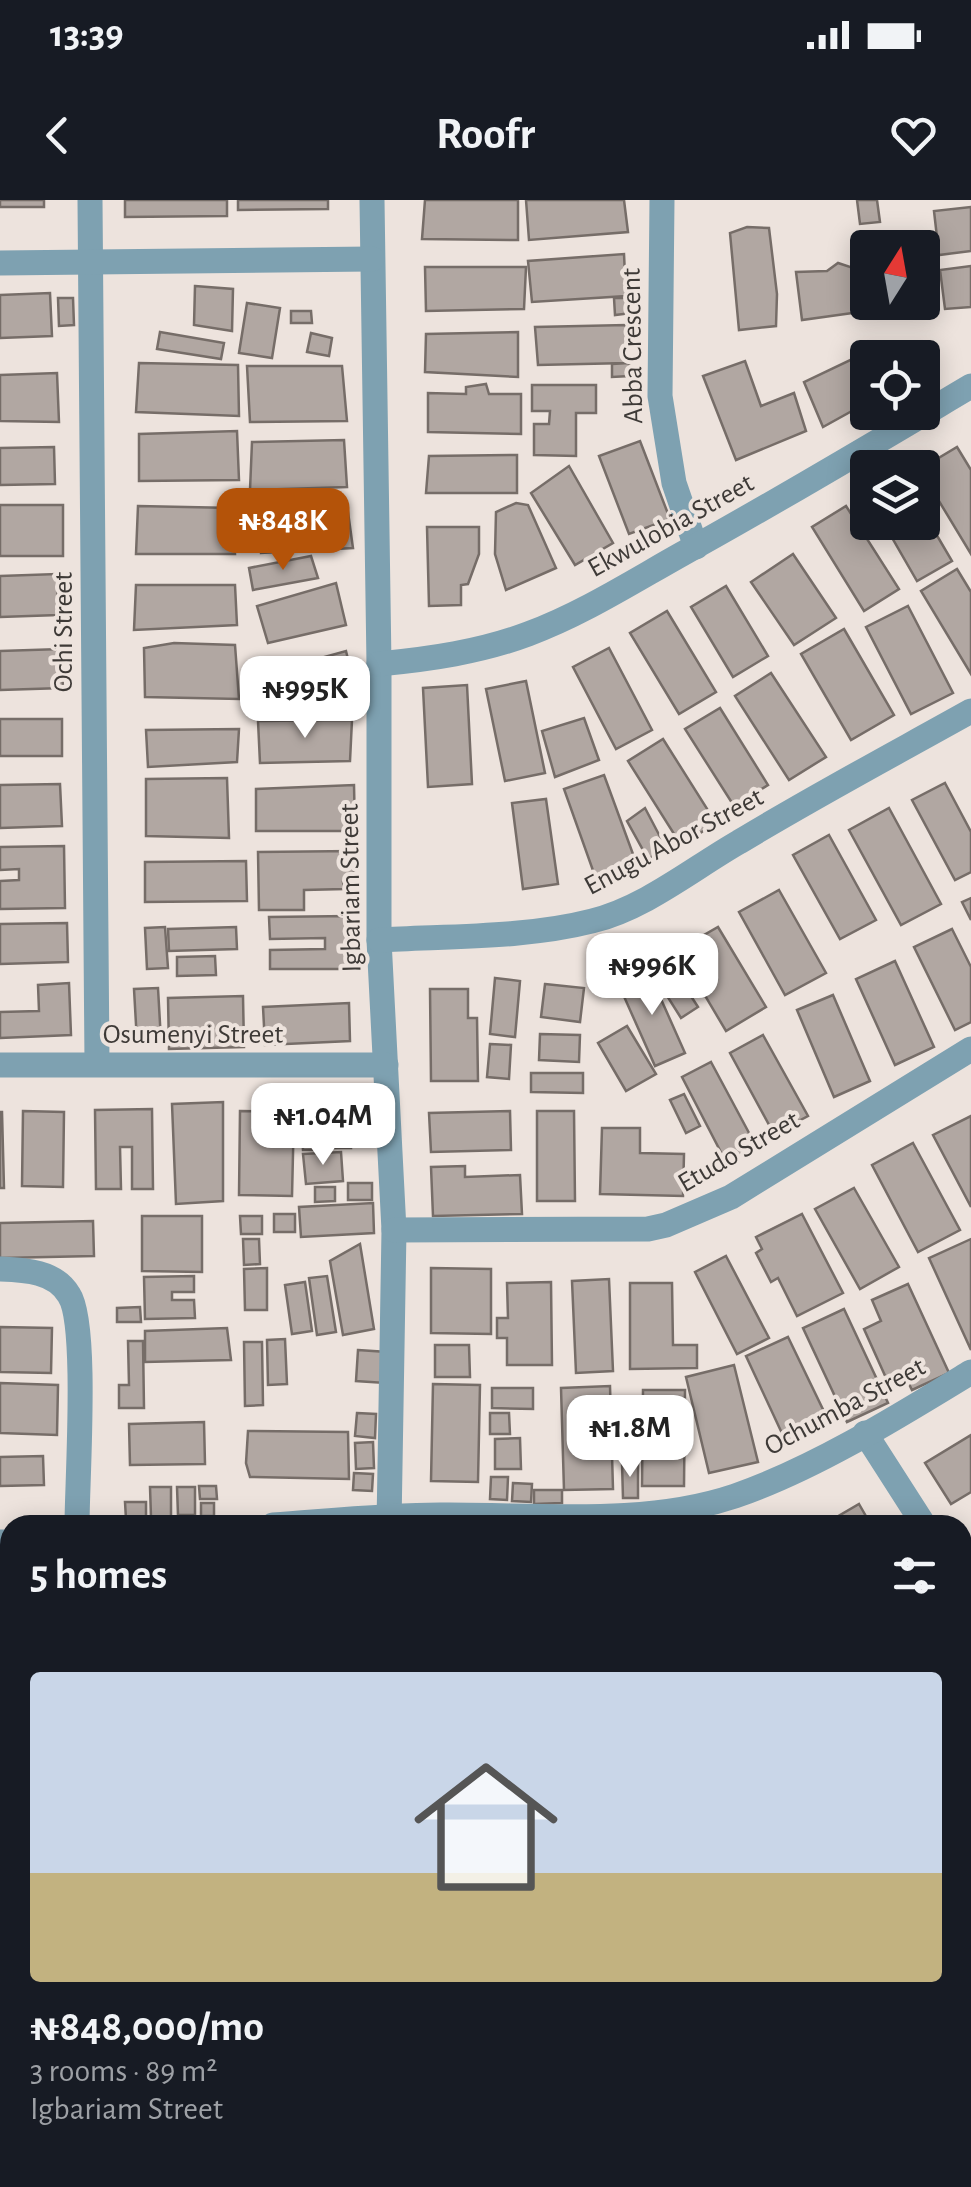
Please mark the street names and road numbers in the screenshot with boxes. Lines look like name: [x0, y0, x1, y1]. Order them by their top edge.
street label: Abba Crescent: [618, 268, 648, 424]
street label: Ekwulobia Street: [583, 469, 759, 583]
street label: Ochi Street: [50, 572, 78, 692]
street label: Enugu Abor Street: [580, 783, 768, 901]
street label: Igbariam Street: [336, 803, 366, 973]
street label: Osumenyi Street: [103, 1021, 283, 1049]
street label: Etudo Street: [674, 1106, 804, 1198]
street label: Ochumba Street: [760, 1353, 930, 1461]

